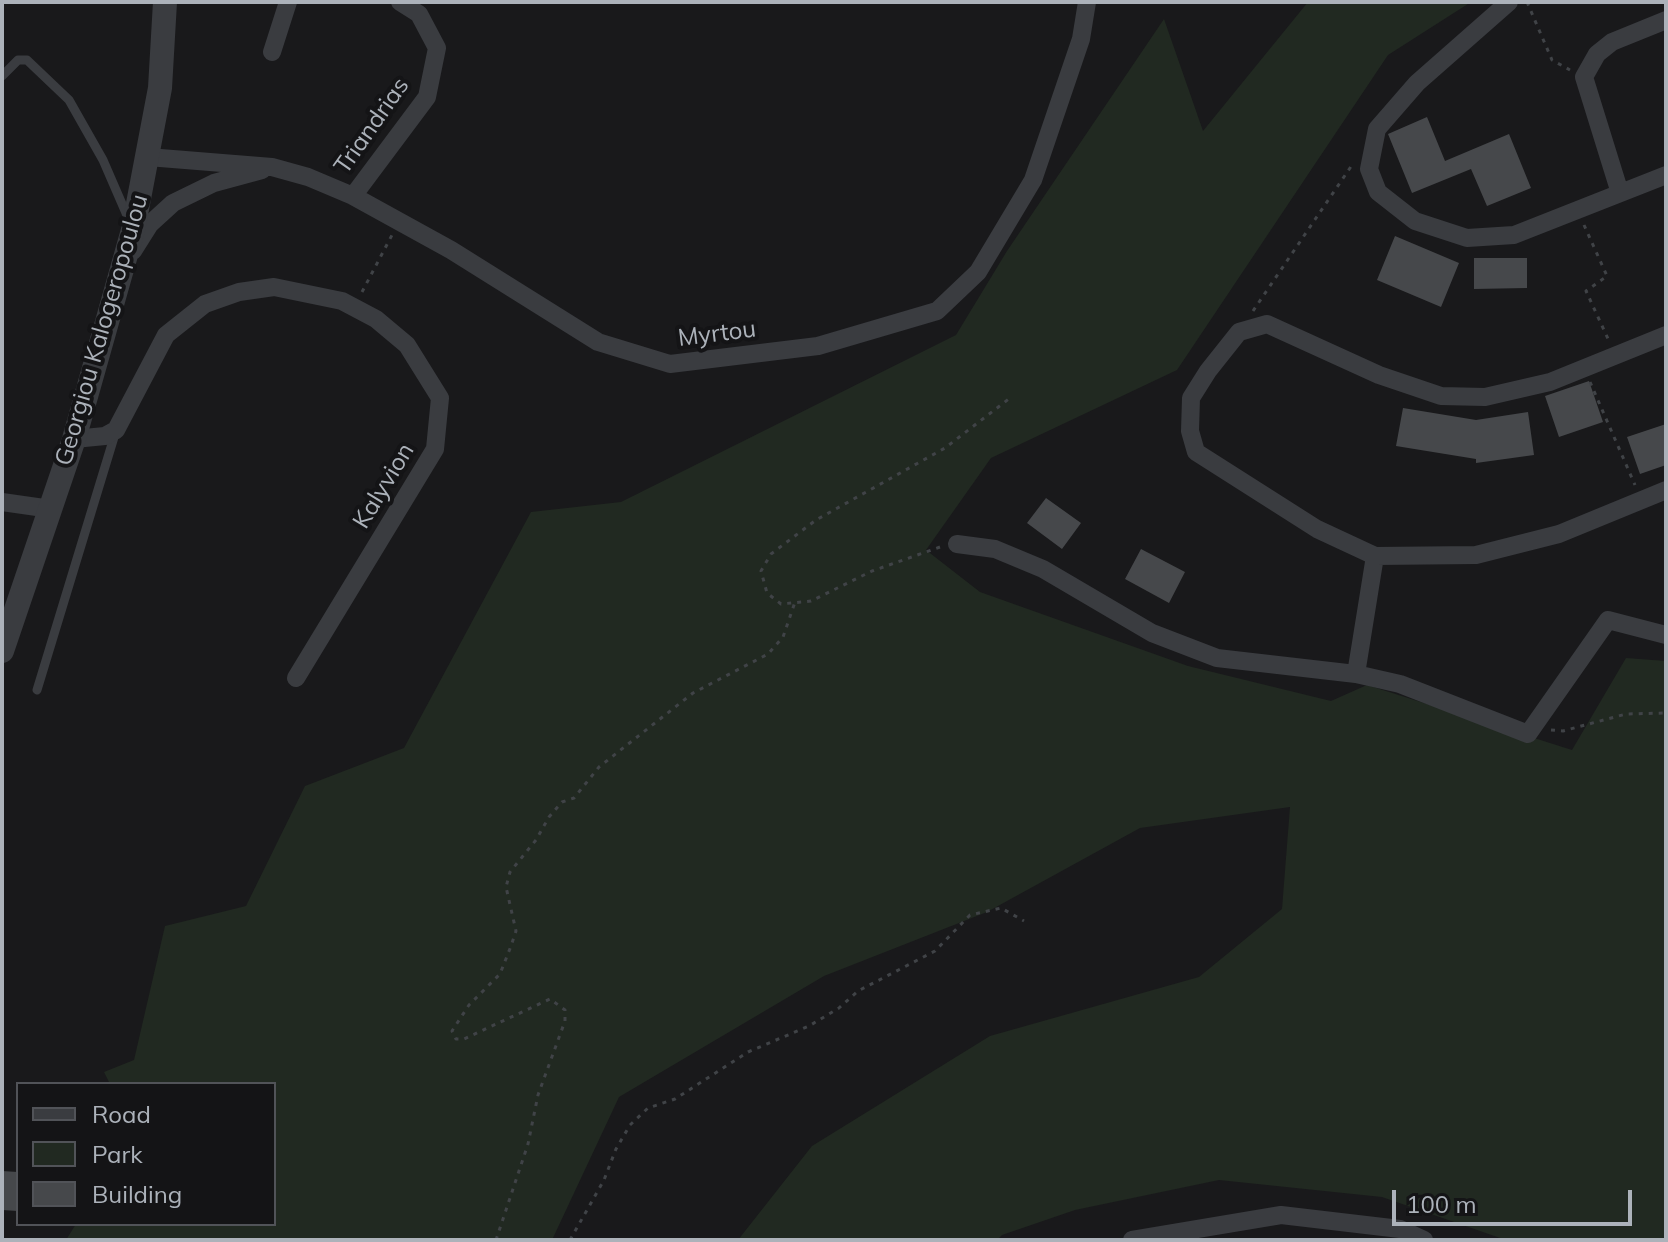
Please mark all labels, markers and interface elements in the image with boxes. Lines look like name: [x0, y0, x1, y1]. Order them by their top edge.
street label: Triandrias: [328, 72, 416, 180]
street label: Georgiou Kalogeropoulou: [49, 191, 155, 469]
street label: Myrtou: [676, 315, 758, 353]
street label: Kalyvion: [347, 438, 421, 534]
legend: [16, 1082, 276, 1226]
text: Road: [92, 1099, 151, 1129]
text: Park: [92, 1139, 143, 1169]
scale bar: [1396, 1174, 1636, 1224]
text: Building: [92, 1179, 182, 1209]
text: 100 m: [1406, 1189, 1477, 1219]

